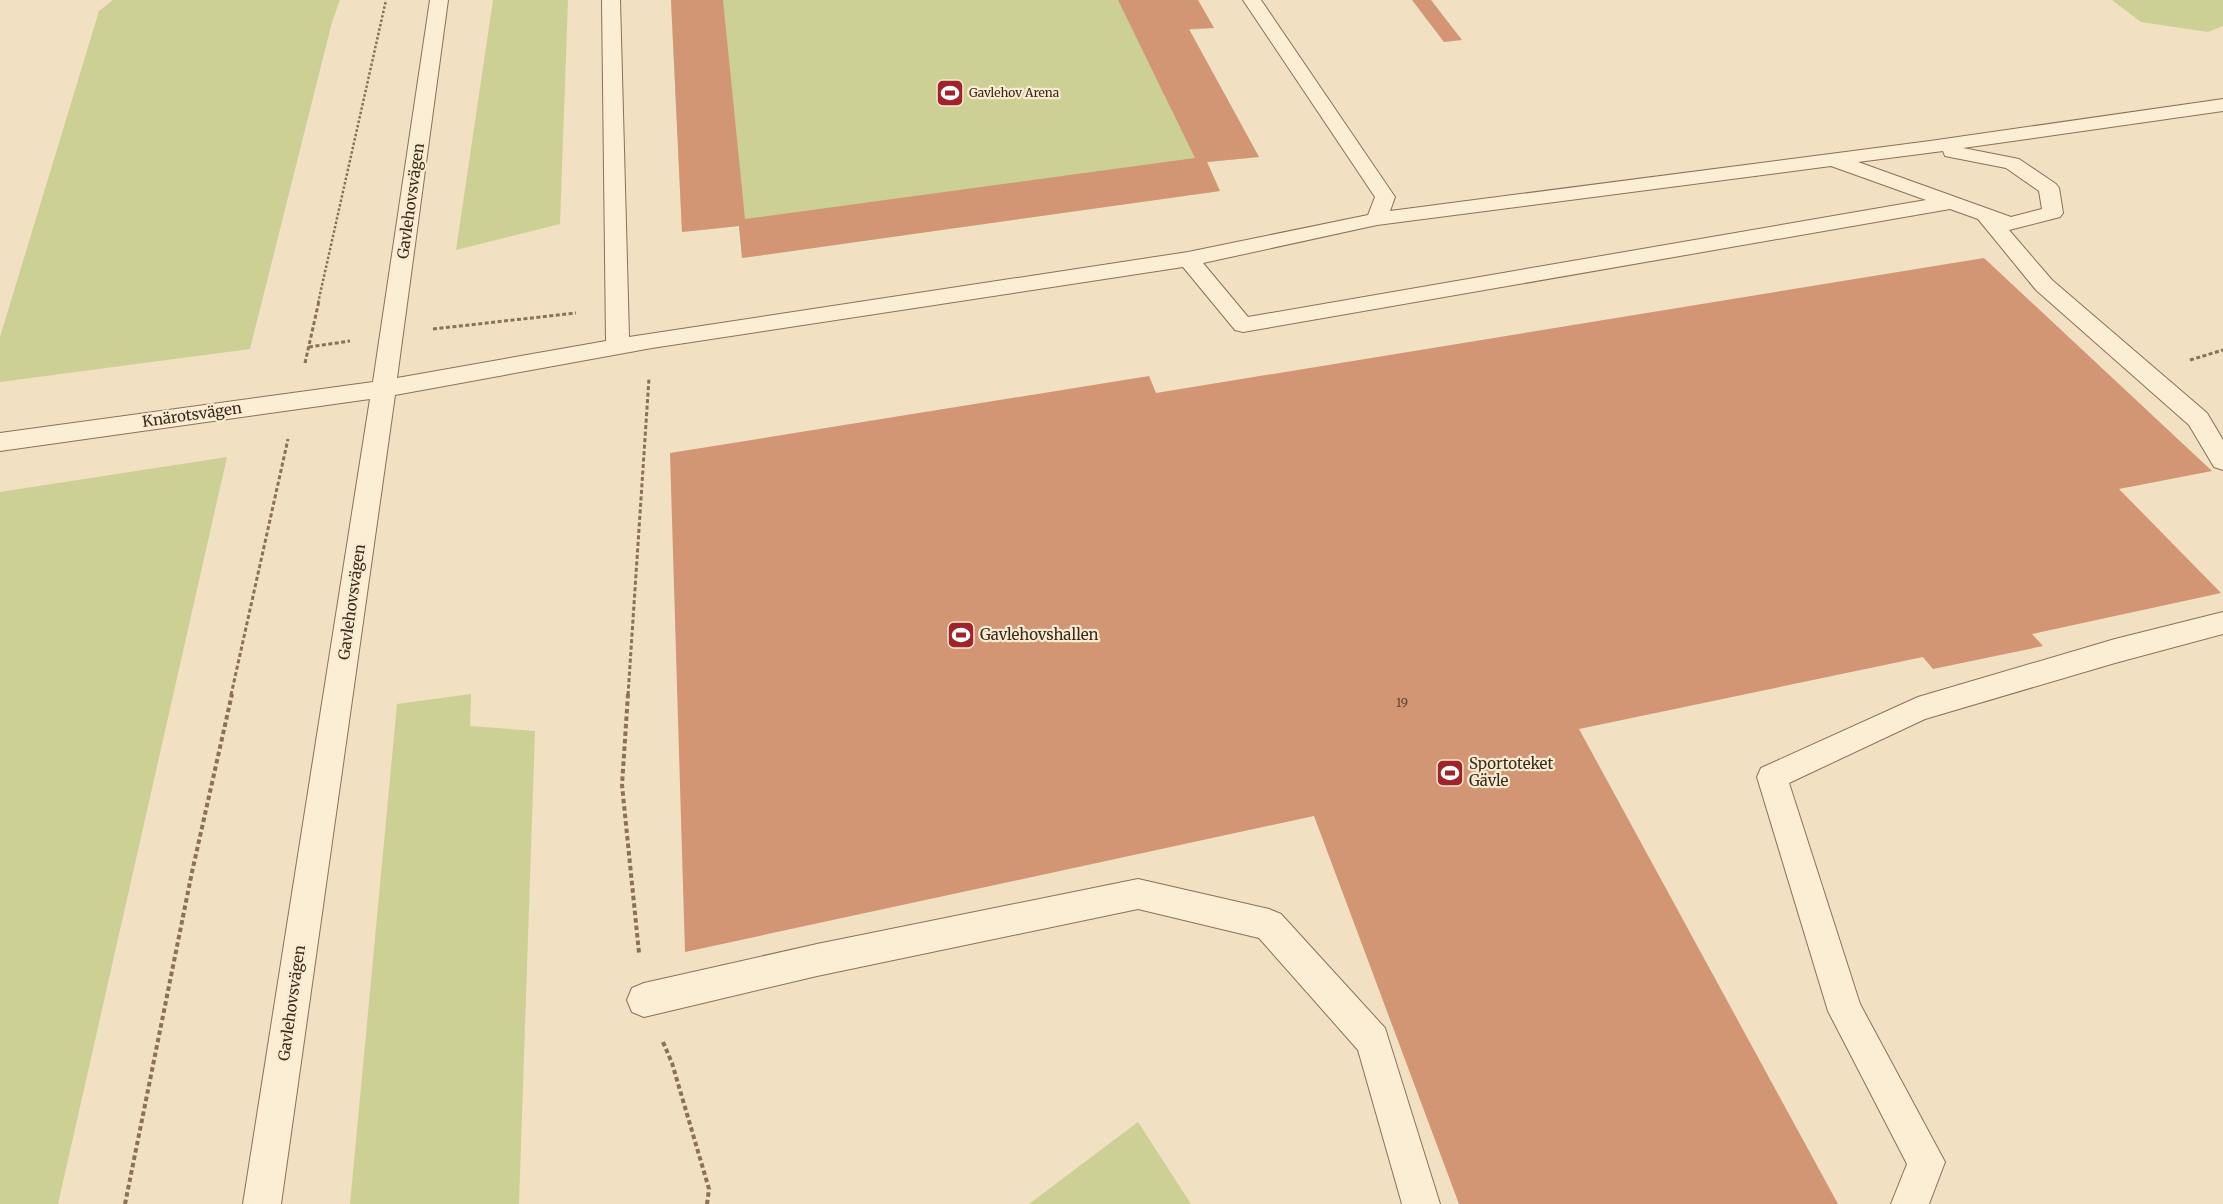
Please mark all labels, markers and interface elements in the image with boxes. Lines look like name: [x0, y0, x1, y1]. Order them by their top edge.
sports icon: Gavlehov Arena: [935, 78, 965, 108]
place label: Gavlehov Arena: [969, 85, 1060, 100]
street label: Gavlehovsvägen: [393, 142, 428, 260]
street label: Knärotsvägen: [141, 398, 243, 431]
street label: Gavlehovsvägen: [334, 543, 369, 661]
sports icon: Gavlehovshallen: [946, 620, 976, 650]
place label: Gavlehovshallen: [980, 625, 1099, 644]
house number: 19: [1396, 695, 1408, 710]
place label: Sportoteket Gävle: [1469, 754, 1553, 790]
sports icon: Sportoteket Gävle: [1435, 758, 1465, 788]
street label: Gavlehovsvägen: [274, 944, 309, 1062]

